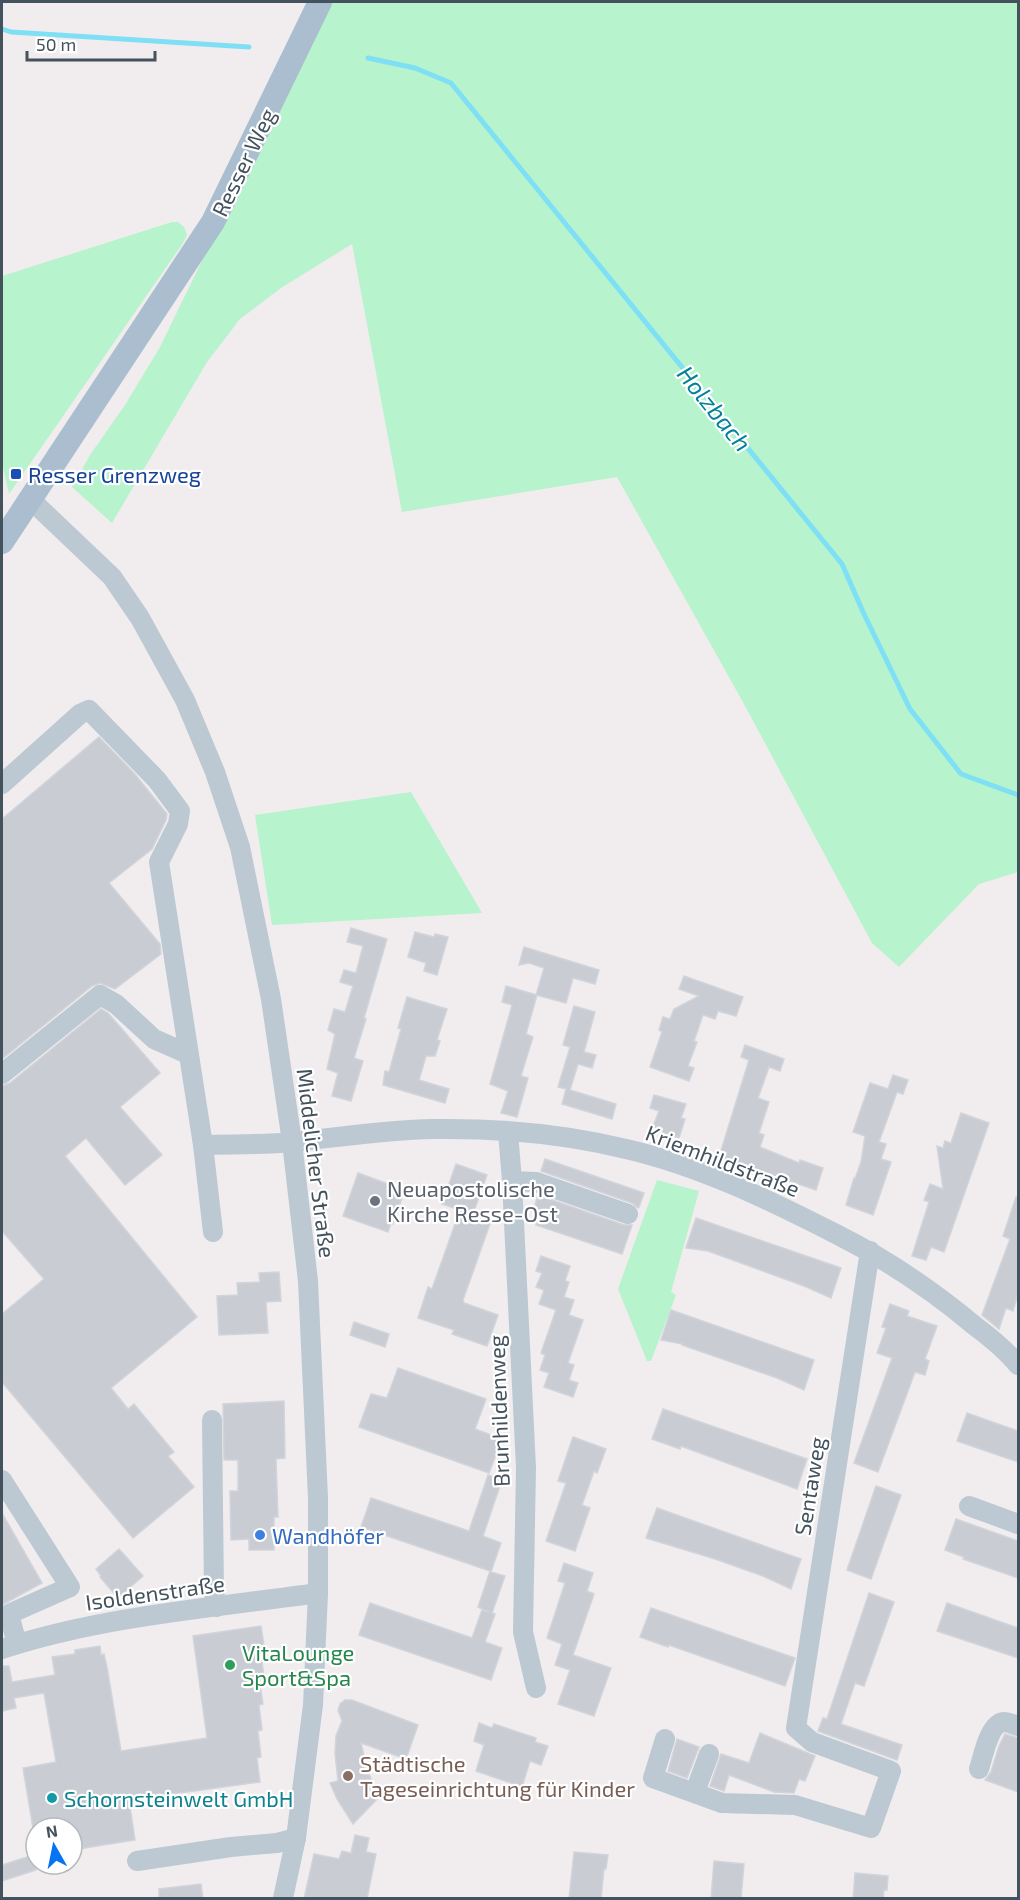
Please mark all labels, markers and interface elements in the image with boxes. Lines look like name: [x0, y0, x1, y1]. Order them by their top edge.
scale bar: [27, 24, 154, 62]
text: 50 m: [36, 33, 76, 55]
street label: Resser Weg: [206, 104, 280, 220]
water label: Holzbach: [672, 359, 758, 457]
place label: Resser Grenzweg: [28, 461, 201, 487]
marker: Resser Grenzweg: [9, 467, 23, 481]
street label: Middelicher Straße: [292, 1067, 342, 1259]
street label: Kriemhildstraße: [642, 1119, 804, 1201]
place label: Neuapostolische Kirche Resse-Ost: [387, 1175, 558, 1226]
marker: Neuapostolische Kirche Resse-Ost: [368, 1194, 382, 1208]
street label: Brunhildenweg: [482, 1335, 514, 1487]
street label: Sentaweg: [788, 1435, 830, 1537]
place label: Wandhöfer: [272, 1522, 384, 1548]
marker: Wandhöfer: [253, 1528, 267, 1542]
street label: Isoldenstraße: [84, 1569, 226, 1615]
place label: VitaLounge Sport&Spa: [242, 1639, 354, 1690]
marker: VitaLounge Sport&Spa: [223, 1658, 237, 1672]
place label: Städtische Tageseinrichtung für Kinder: [360, 1750, 635, 1801]
marker: Städtische Tageseinrichtung für Kinder: [341, 1769, 355, 1783]
place label: Schornsteinwelt GmbH: [64, 1785, 293, 1811]
marker: Schornsteinwelt GmbH: [45, 1791, 59, 1805]
north arrow: [24, 1816, 84, 1876]
text: N: [44, 1820, 59, 1841]

